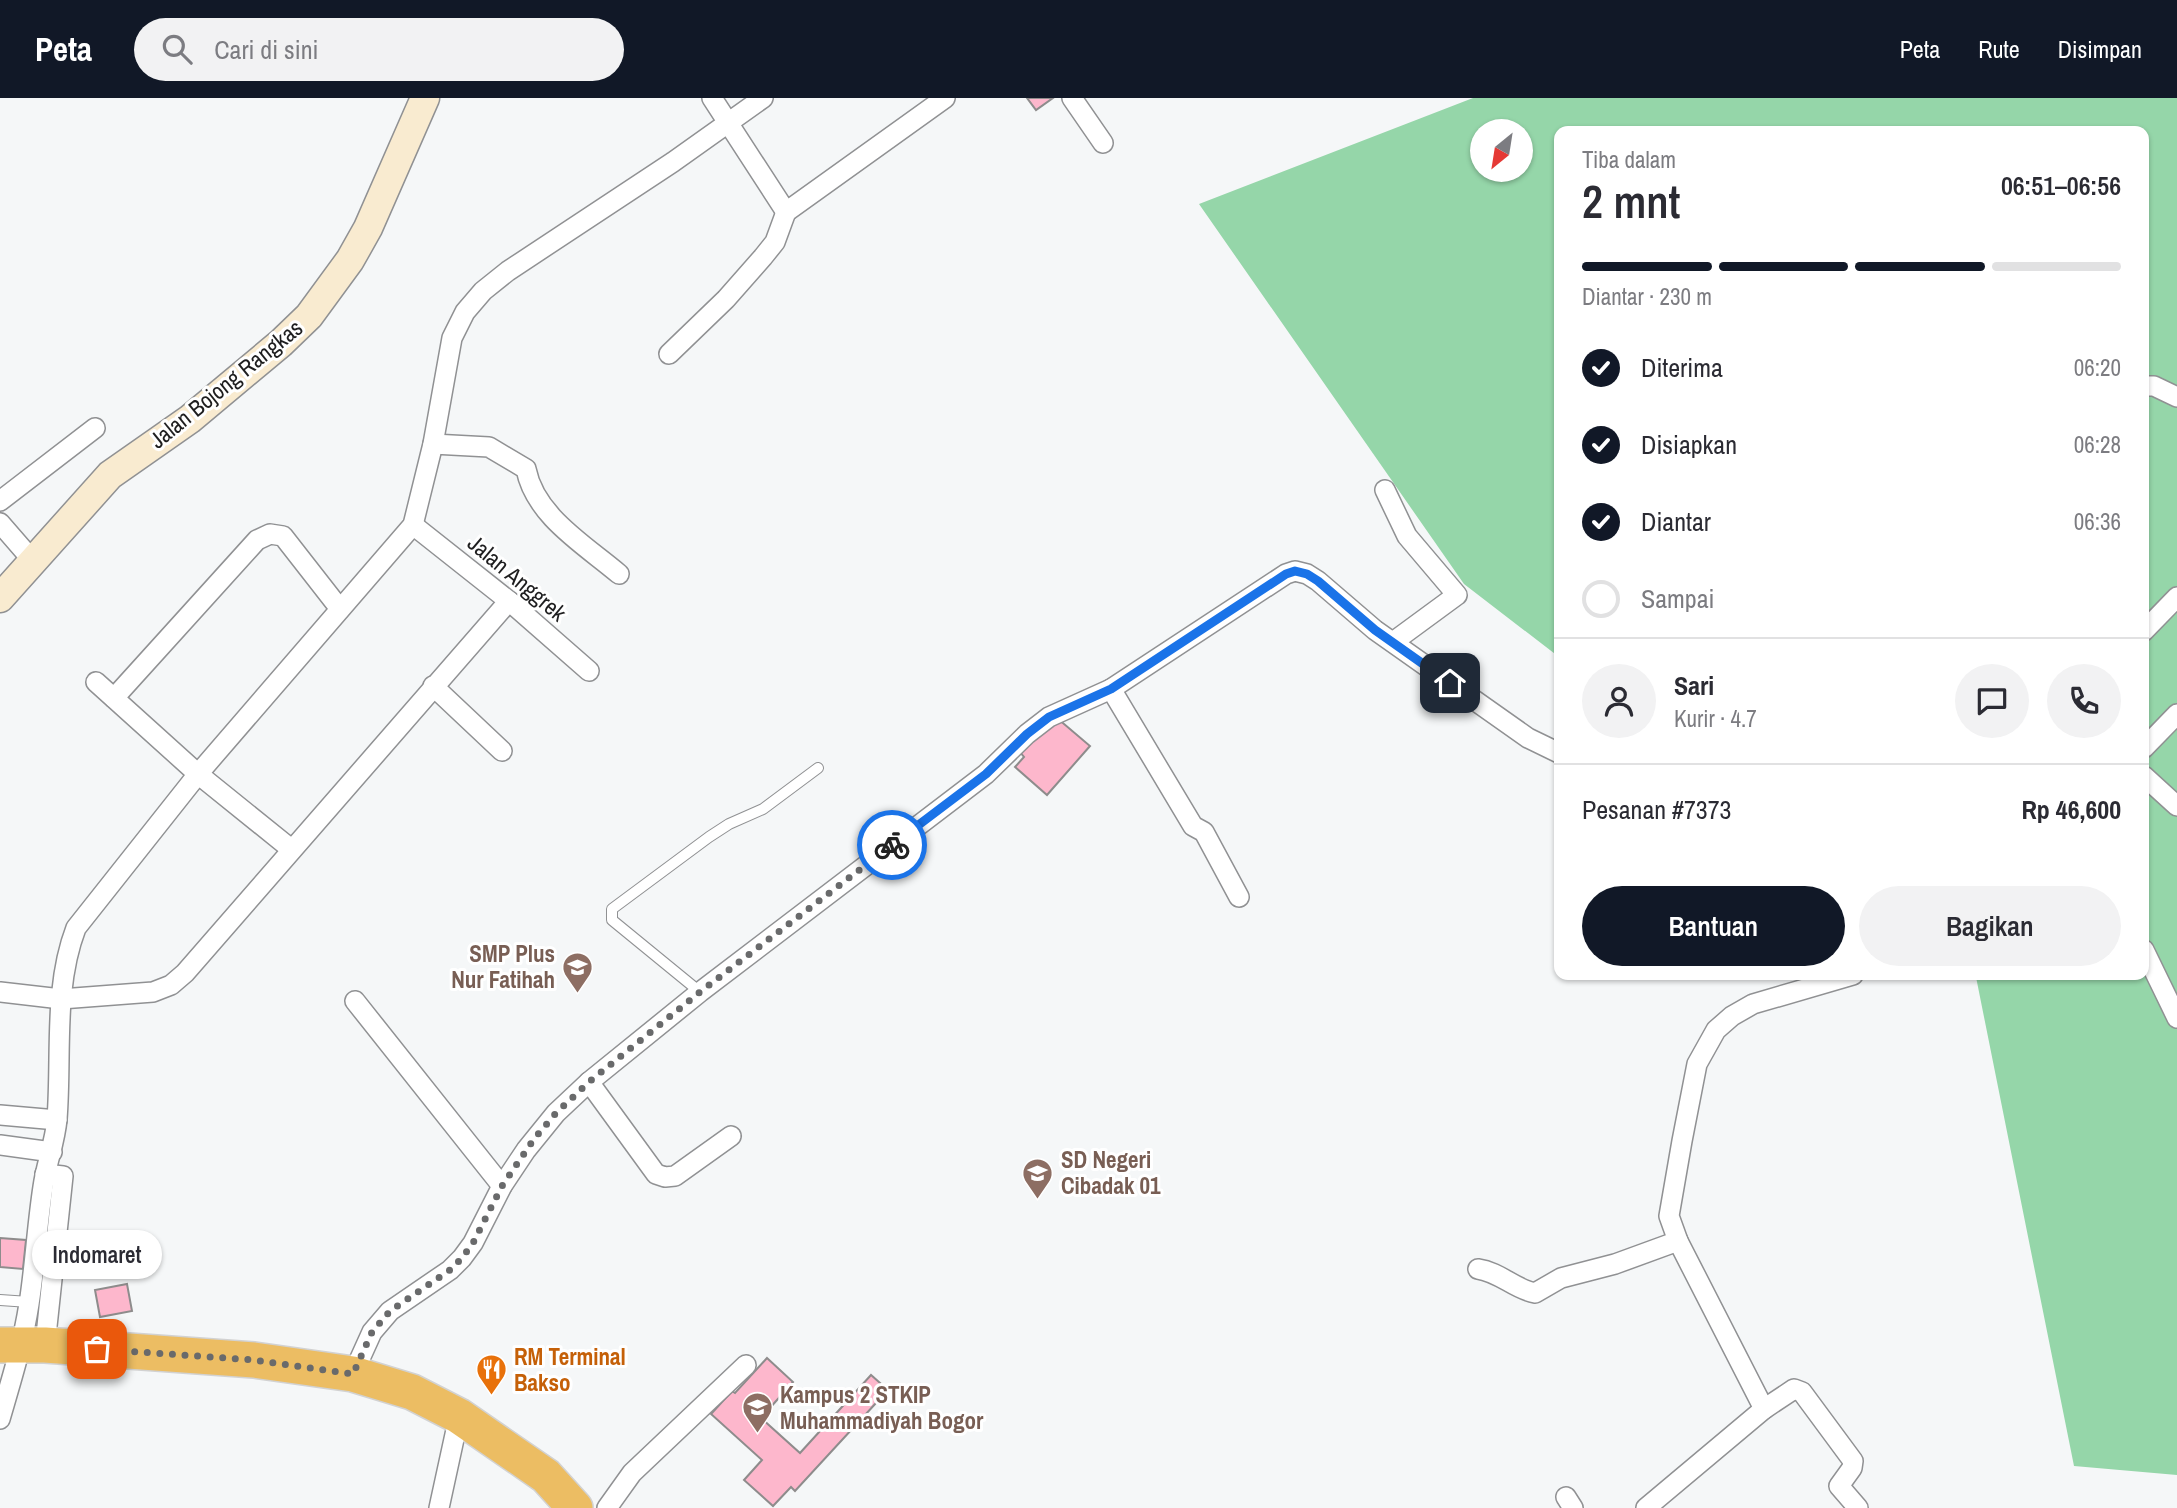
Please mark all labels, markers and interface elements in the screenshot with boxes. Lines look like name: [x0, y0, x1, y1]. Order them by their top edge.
search box: [134, 18, 624, 81]
text: Peta: [35, 27, 92, 71]
icon: search: [158, 30, 196, 68]
text: Cari di sini: [214, 32, 318, 67]
text: Peta: [1900, 33, 1940, 65]
text: Rute: [1978, 33, 2020, 65]
text: Disimpan: [2058, 33, 2142, 65]
north arrow: [1470, 119, 1533, 182]
map controls: [1470, 119, 1533, 182]
text: Tiba dalam: [1582, 144, 1676, 175]
text: 06:51–06:56: [2001, 168, 2121, 203]
text: 2 mnt: [1582, 170, 1681, 232]
text: Diantar · 230 m: [1582, 281, 1712, 312]
street label: Jalan Bojong Rangkas: [143, 312, 309, 455]
icon: check: [1582, 349, 1620, 387]
text: Diterima: [1641, 350, 1723, 385]
text: 06:20: [2074, 352, 2121, 383]
icon: check: [1582, 426, 1620, 464]
text: Disiapkan: [1641, 427, 1737, 462]
text: 06:28: [2074, 429, 2121, 460]
icon: check: [1582, 503, 1620, 541]
text: Diantar: [1641, 504, 1711, 539]
text: 06:36: [2074, 506, 2121, 537]
street label: Jalan Anggrek: [462, 527, 574, 628]
text: Sampai: [1641, 581, 1714, 616]
pin: [1420, 653, 1480, 713]
icon: home: [1431, 664, 1469, 702]
button: person: [1582, 664, 1656, 738]
button: chat: [1955, 664, 2029, 738]
button: phone: [2047, 664, 2121, 738]
text: Sari: [1674, 668, 1714, 703]
text: Kurir · 4.7: [1674, 703, 1757, 734]
text: Pesanan #7373: [1582, 792, 1731, 827]
text: Rp 46,600: [2021, 792, 2121, 827]
courier: [857, 810, 927, 880]
icon: bike: [873, 826, 911, 864]
button: Bantuan: [1582, 886, 1845, 966]
button: Bagikan: [1859, 886, 2121, 966]
place label: SMP Plus Nur Fatihah: [451, 938, 555, 995]
school or university icon: SMP Plus Nur Fatihah: [561, 950, 595, 994]
place label: SD Negeri Cibadak 01: [1061, 1144, 1161, 1201]
school or university icon: SD Negeri Cibadak 01: [1021, 1156, 1055, 1200]
callout: Indomaret: [32, 1230, 162, 1279]
text: Indomaret: [52, 1239, 142, 1270]
pin: [67, 1319, 127, 1379]
icon: bag: [78, 1330, 116, 1368]
place label: RM Terminal Bakso: [514, 1341, 626, 1398]
restaurant icon: RM Terminal Bakso: [474, 1353, 508, 1397]
place label: Kampus 2 STKIP Muhammadiyah Bogor: [780, 1379, 984, 1436]
school or university icon: Kampus 2 STKIP Muhammadiyah Bogor: [740, 1391, 774, 1435]

